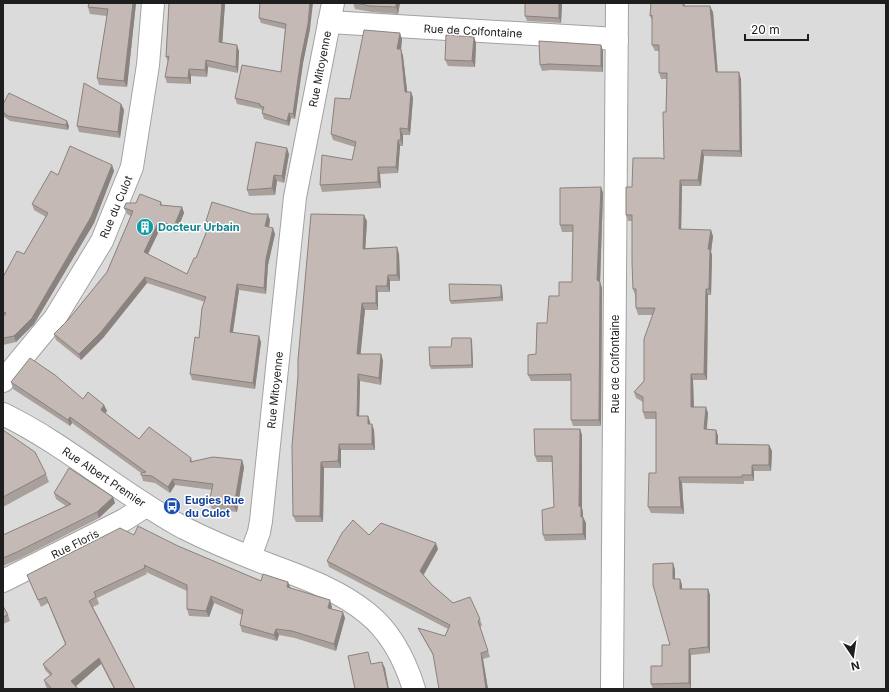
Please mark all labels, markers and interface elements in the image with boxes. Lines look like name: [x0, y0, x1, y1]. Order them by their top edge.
scale bar: [745, 16, 808, 42]
street label: Rue de Colfontaine: [423, 21, 523, 41]
text: 20 m: [751, 22, 780, 37]
street label: Rue Mitoyenne: [306, 30, 334, 108]
street label: Rue du Culot: [97, 173, 136, 240]
building icon: Docteur Urbain: [135, 217, 155, 237]
place label: Docteur Urbain: [158, 220, 240, 234]
street label: Rue de Colfontaine: [608, 315, 622, 413]
street label: Rue Mitoyenne: [264, 351, 286, 429]
street label: Rue Albert Premier: [60, 444, 148, 510]
place label: Eugies Rue du Culot: [185, 493, 245, 520]
bus stop icon: Eugies Rue du Culot: [162, 496, 182, 516]
street label: Rue Floris: [49, 526, 101, 562]
north arrow: [833, 636, 873, 676]
text: N: [850, 658, 861, 674]

